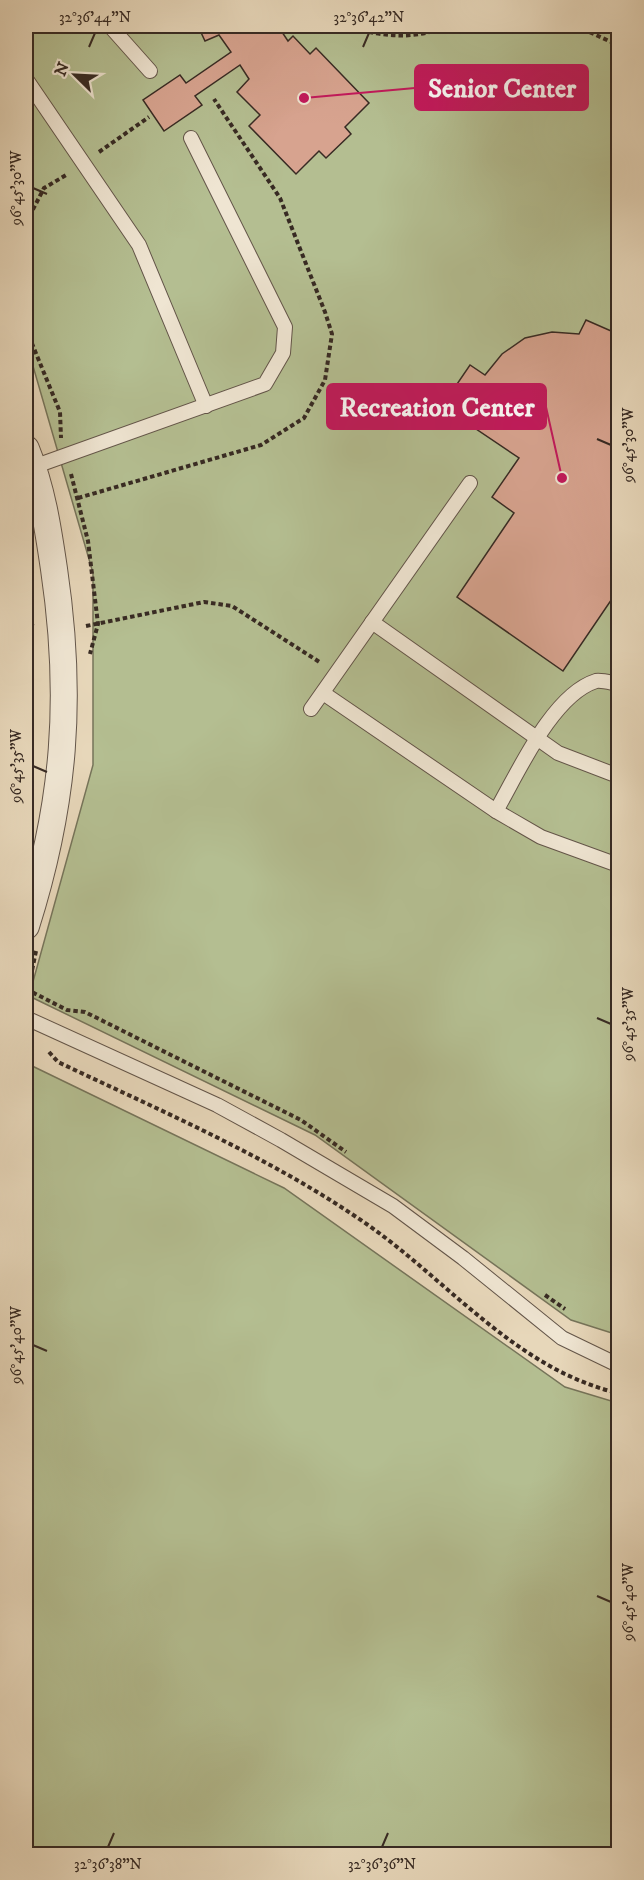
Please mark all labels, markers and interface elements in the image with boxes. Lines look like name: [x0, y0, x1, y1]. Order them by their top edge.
text: 32°36'44"N: [59, 8, 131, 27]
text: 32°36'42"N: [334, 8, 404, 27]
north arrow: [45, 45, 105, 105]
text: N: [50, 59, 74, 79]
callout: Senior Center: [415, 65, 588, 110]
text: Senior Center: [428, 72, 577, 106]
text: 96°45'30"W: [7, 150, 26, 226]
callout: Recreation Center: [327, 384, 546, 429]
text: Recreation Center: [340, 391, 535, 425]
text: 96°45'30"W: [619, 407, 638, 483]
text: 96°45'35"W: [7, 729, 26, 804]
text: 96°45'35"W: [619, 987, 638, 1062]
text: 96°45'40"W: [7, 1306, 26, 1385]
text: 96°45'40"W: [619, 1563, 638, 1642]
text: 32°36'38"N: [74, 1855, 142, 1874]
text: 32°36'36"N: [348, 1855, 416, 1874]

